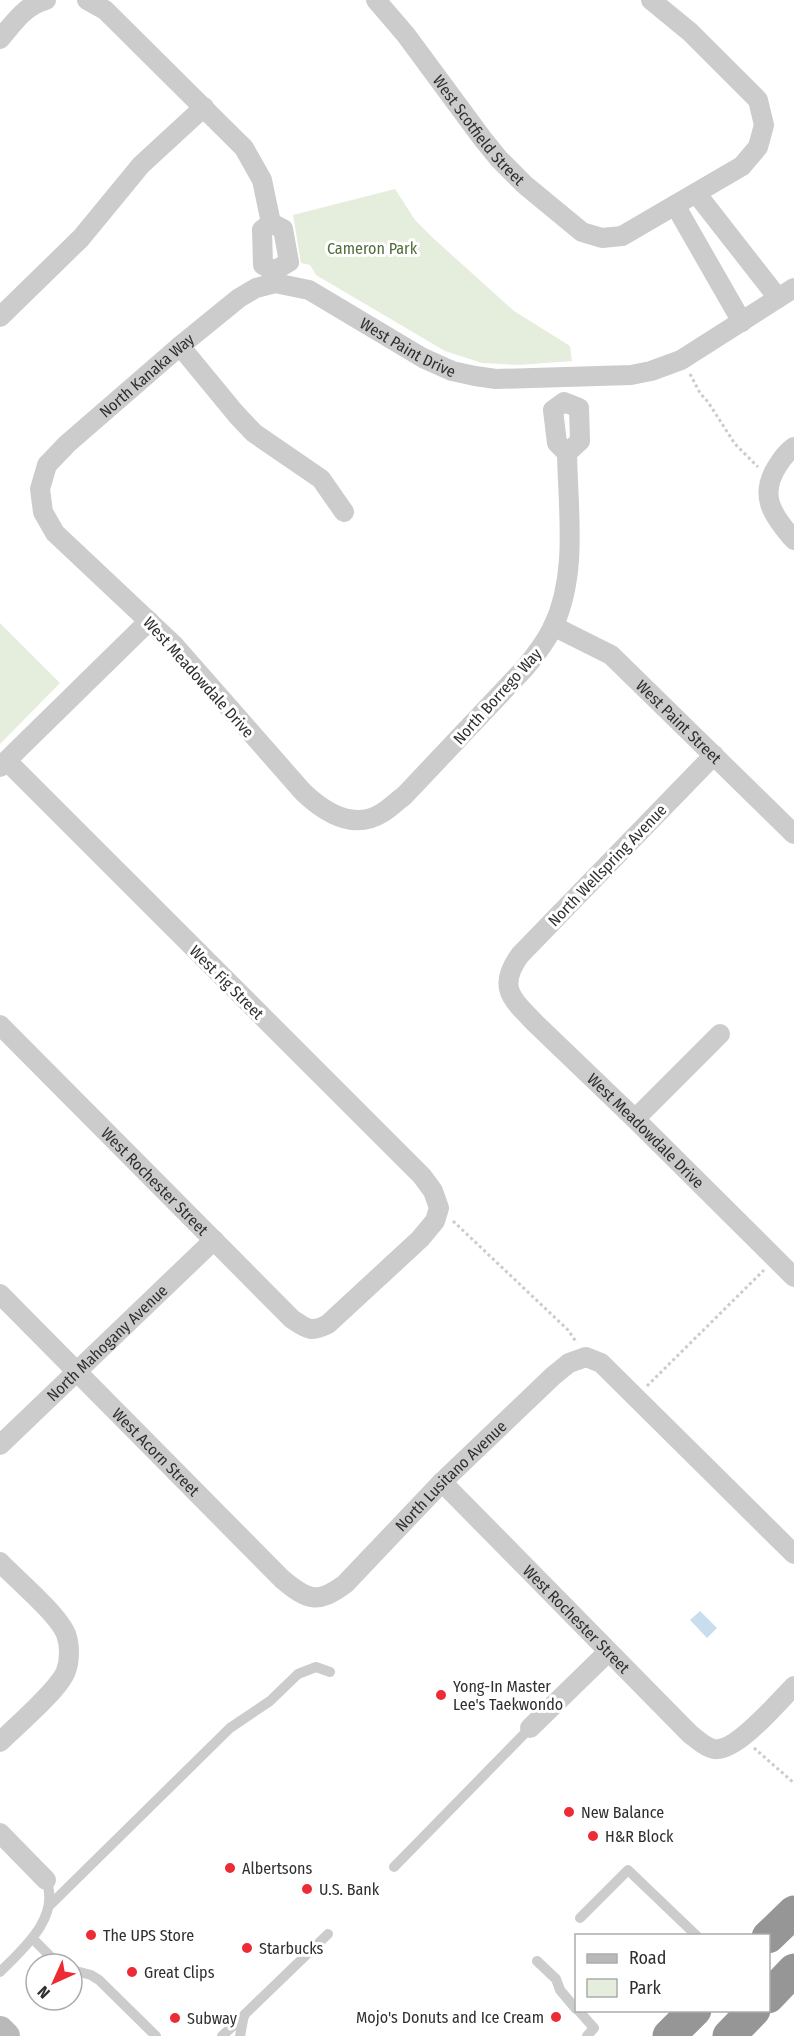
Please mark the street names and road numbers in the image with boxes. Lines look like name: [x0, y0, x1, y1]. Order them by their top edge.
street label: West Scotfield Street: [429, 71, 529, 190]
street label: West Paint Drive: [357, 314, 459, 381]
street label: North Kanaka Way: [96, 329, 199, 422]
street label: West Meadowdale Drive: [139, 613, 258, 742]
street label: North Borrego Way: [449, 644, 546, 748]
street label: West Paint Street: [632, 676, 726, 768]
street label: North Wellspring Avenue: [544, 800, 671, 930]
street label: West Fig Street: [186, 941, 268, 1024]
street label: West Meadowdale Drive: [583, 1069, 708, 1192]
street label: West Rochester Street: [97, 1124, 213, 1240]
street label: North Mahogany Avenue: [43, 1281, 172, 1405]
street label: West Acorn Street: [108, 1404, 204, 1501]
street label: North Lusitano Avenue: [391, 1417, 510, 1535]
street label: West Rochester Street: [519, 1561, 634, 1678]

